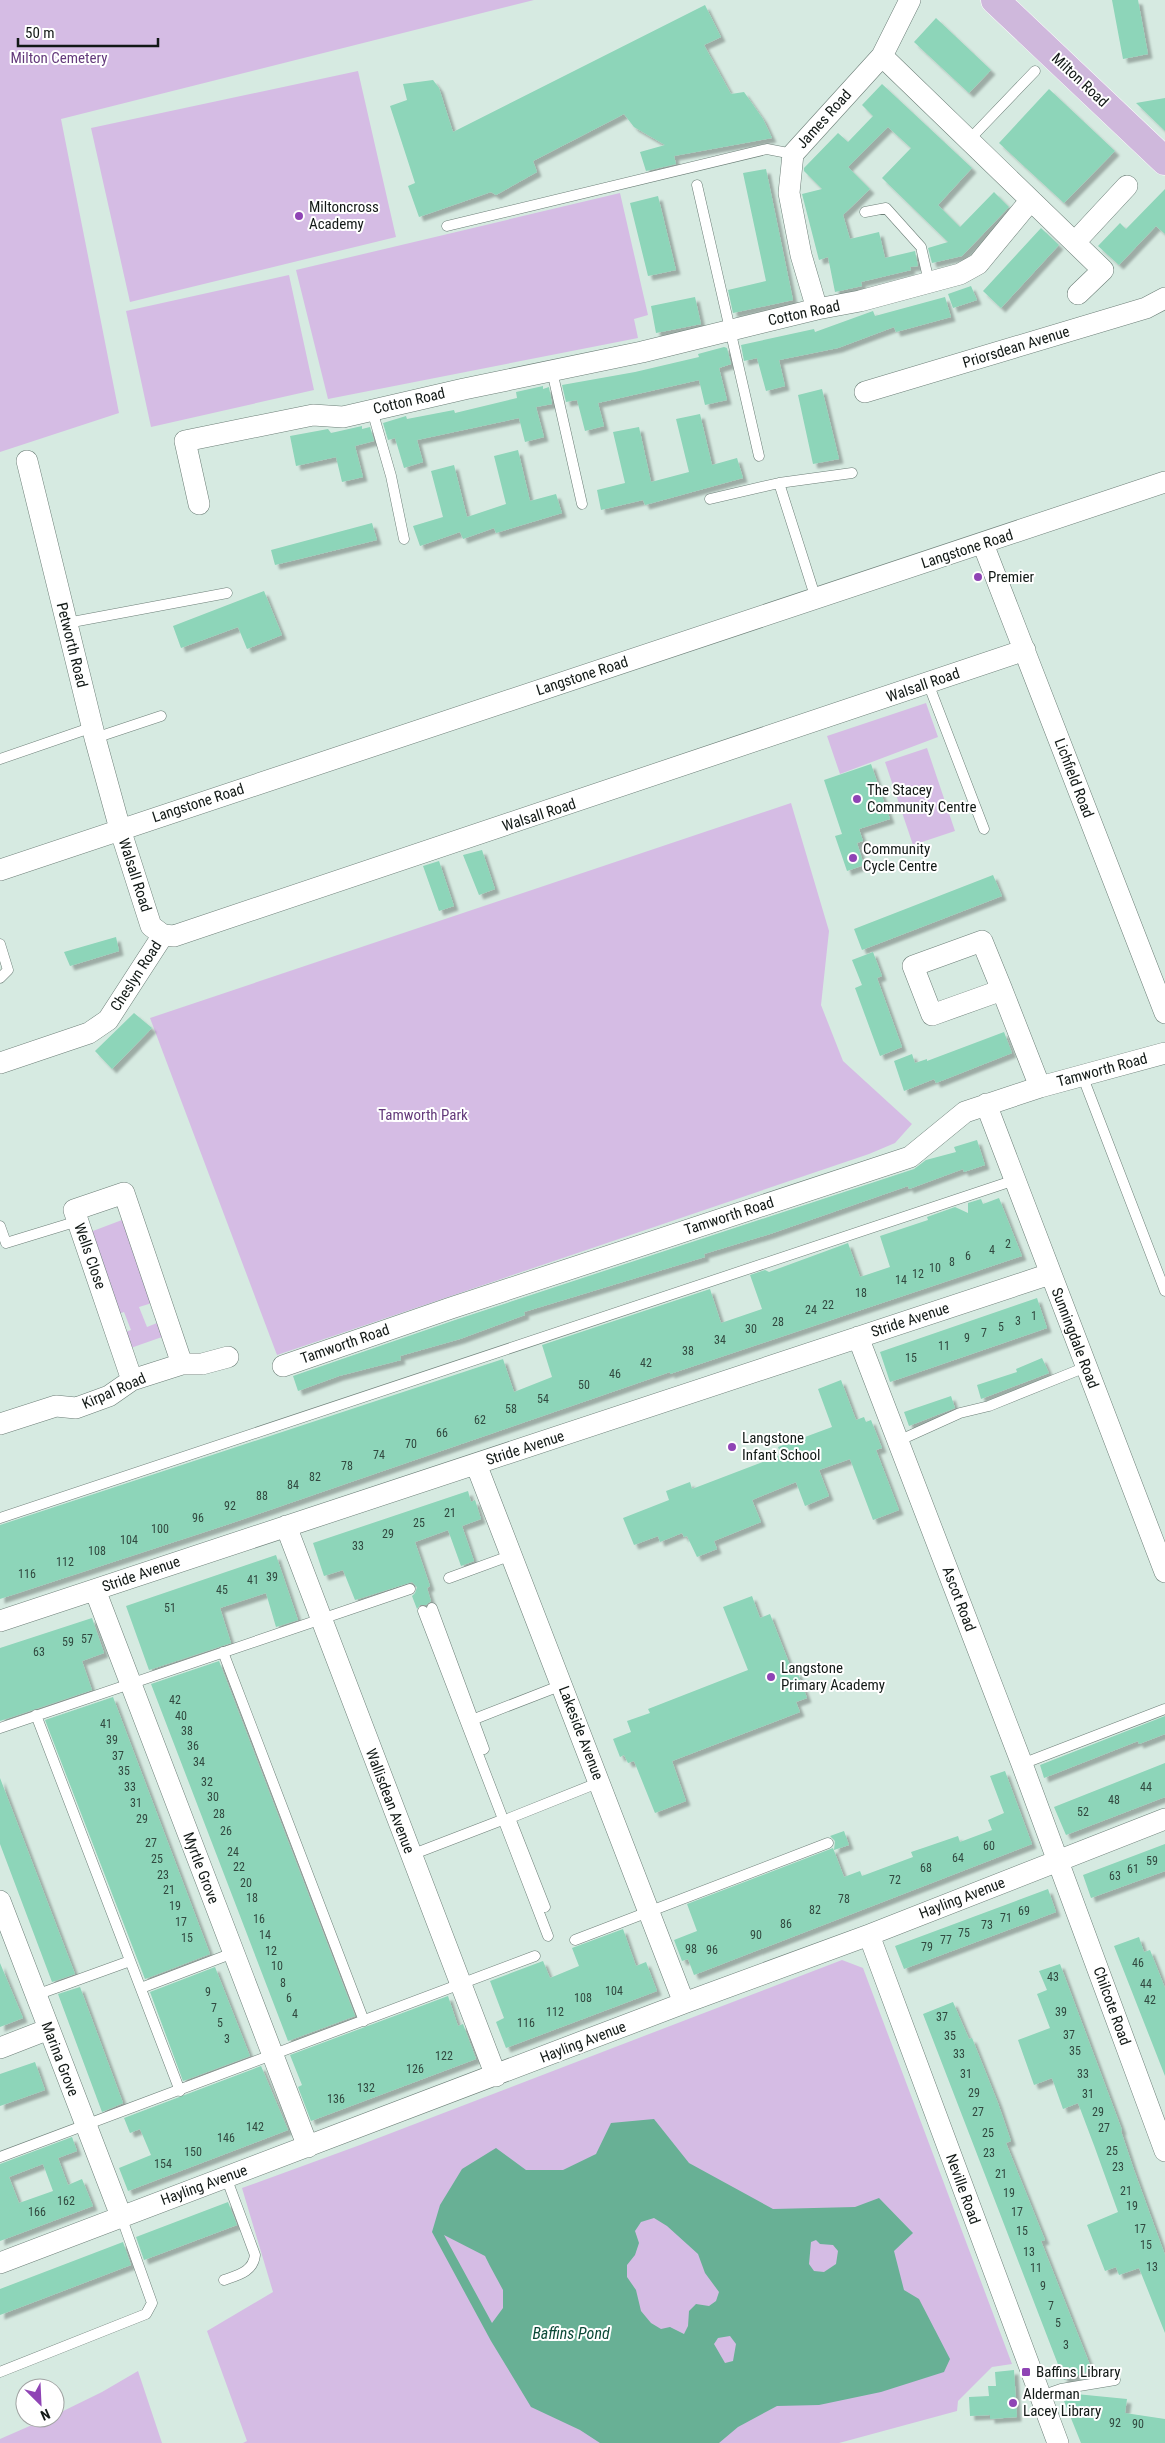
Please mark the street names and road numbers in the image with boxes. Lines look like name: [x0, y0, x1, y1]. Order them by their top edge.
street label: Milton Road: [1048, 49, 1112, 111]
street label: James Road: [793, 86, 855, 152]
street label: Cotton Road: [766, 297, 842, 329]
street label: Priorsdean Avenue: [960, 322, 1072, 372]
street label: Cotton Road: [371, 384, 447, 418]
street label: Langstone Road: [919, 526, 1015, 572]
street label: Petworth Road: [53, 601, 91, 689]
street label: Langstone Road: [534, 653, 630, 699]
street label: Walsall Road: [884, 664, 962, 706]
street label: Lichfield Road: [1051, 736, 1097, 820]
street label: Langstone Road: [150, 780, 246, 826]
street label: Walsall Road: [500, 795, 578, 835]
street label: Walsall Road: [115, 836, 155, 914]
street label: Cheslyn Road: [107, 937, 165, 1015]
street label: Tamworth Road: [1055, 1049, 1149, 1091]
street label: Tamworth Road: [682, 1193, 776, 1239]
street label: Wells Close: [70, 1221, 110, 1291]
street label: Sunningdale Road: [1048, 1285, 1102, 1391]
street label: Stride Avenue: [869, 1299, 951, 1341]
street label: Tamworth Road: [298, 1320, 392, 1368]
street label: Kirpal Road: [79, 1369, 149, 1413]
street label: Stride Avenue: [484, 1427, 566, 1469]
street label: Stride Avenue: [100, 1552, 182, 1596]
street label: Ascot Road: [938, 1564, 980, 1634]
street label: Lakeside Avenue: [555, 1683, 607, 1783]
street label: Wallisdean Avenue: [362, 1746, 418, 1856]
street label: Myrtle Grove: [179, 1830, 223, 1906]
street label: Hayling Avenue: [916, 1873, 1008, 1923]
street label: Chilcote Road: [1089, 1964, 1135, 2048]
street label: Hayling Avenue: [537, 2017, 629, 2067]
street label: Marina Grove: [38, 2019, 82, 2099]
street label: Neville Road: [942, 2151, 984, 2227]
street label: Hayling Avenue: [158, 2161, 250, 2209]

